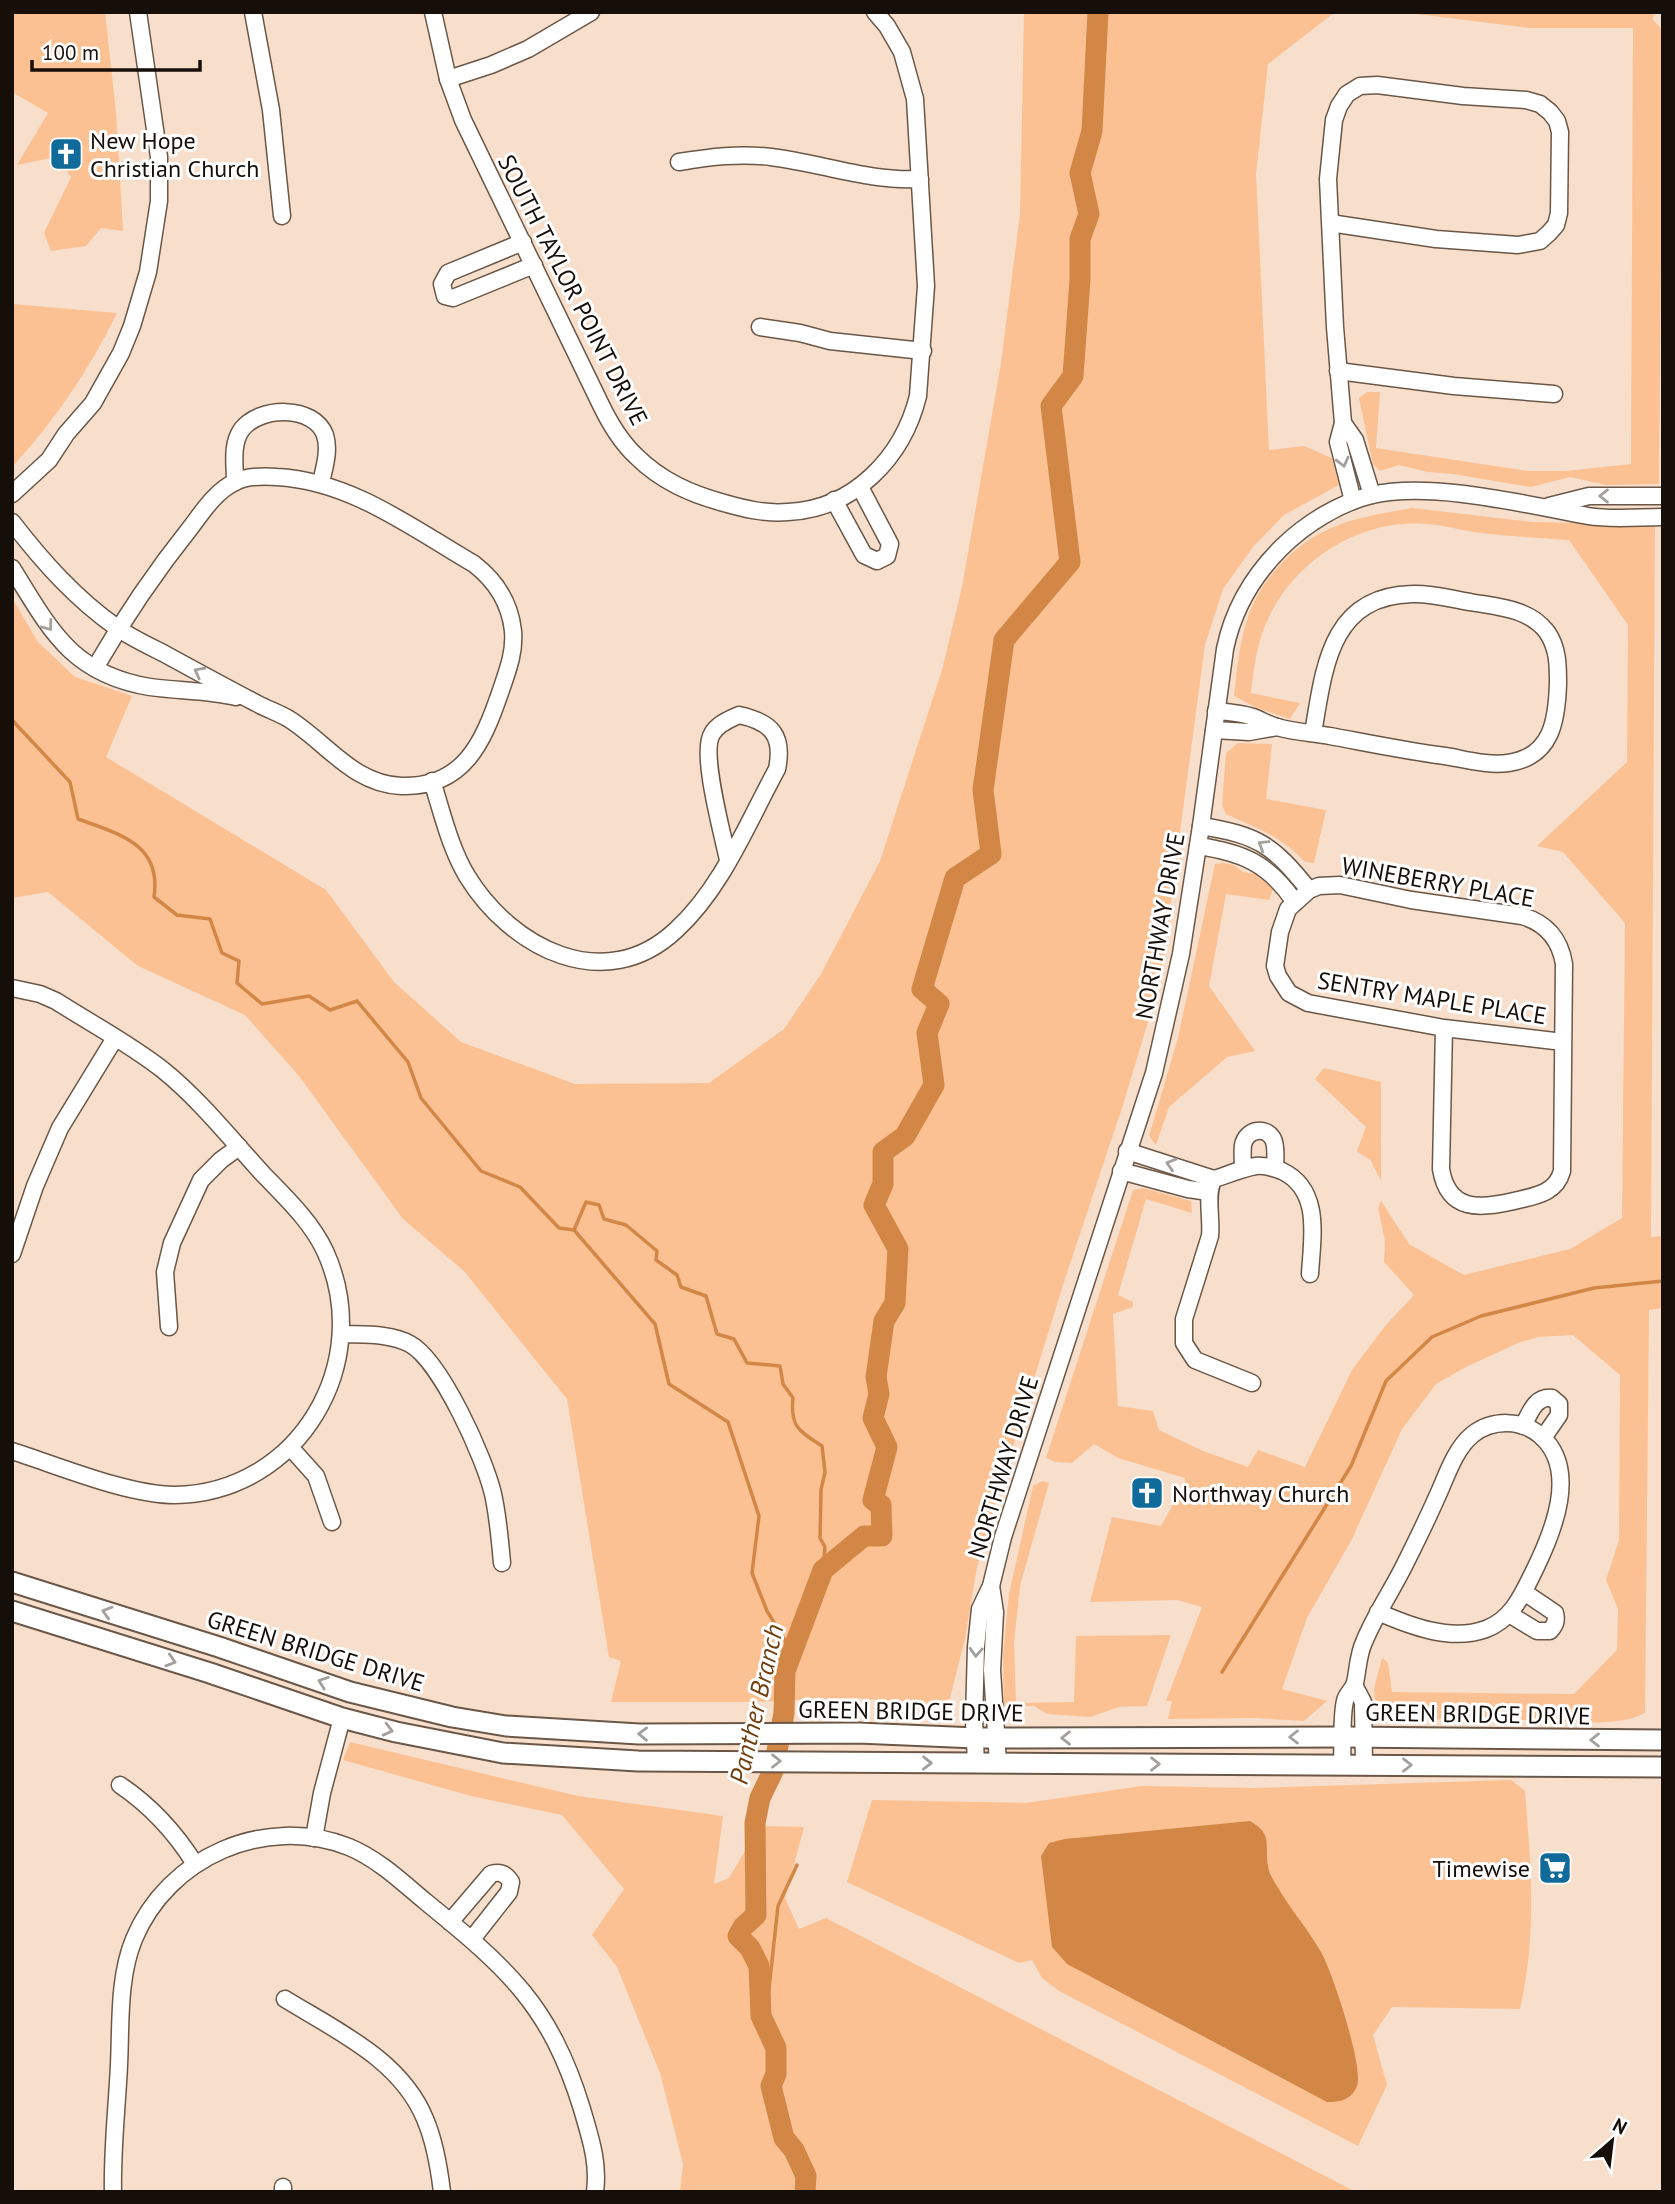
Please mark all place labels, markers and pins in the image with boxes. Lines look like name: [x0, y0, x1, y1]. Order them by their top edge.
place label: New Hope Christian Church: [90, 125, 259, 184]
church icon: New Hope Christian Church: [47, 135, 85, 173]
church icon: Northway Church: [1128, 1474, 1166, 1512]
place label: Northway Church: [1172, 1478, 1349, 1509]
supermarket icon: Timewise: [1536, 1849, 1574, 1887]
place label: Timewise: [1432, 1853, 1530, 1884]

